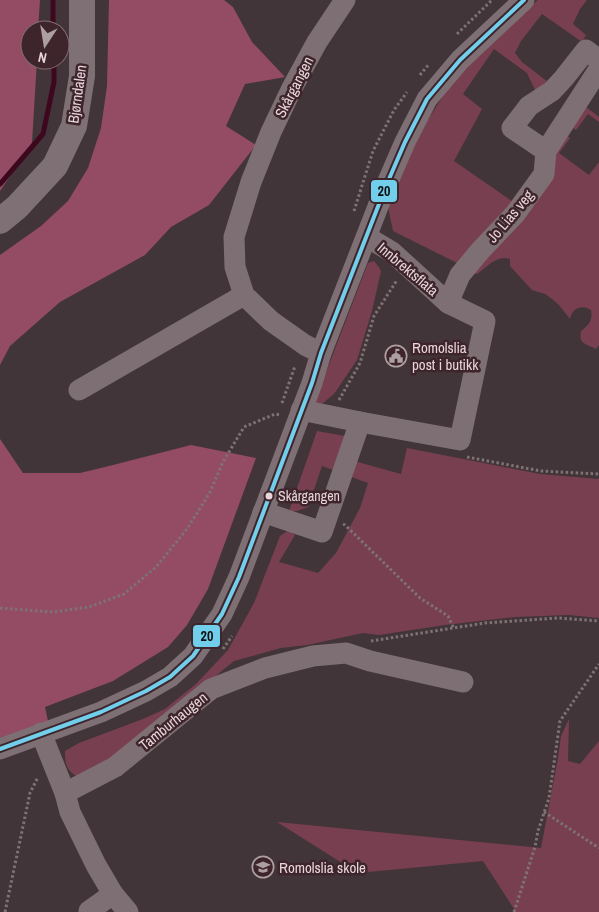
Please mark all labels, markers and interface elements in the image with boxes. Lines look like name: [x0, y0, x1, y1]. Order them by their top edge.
north arrow: [20, 20, 70, 70]
text: N: [36, 48, 48, 67]
street label: Skårgangen: [270, 53, 318, 121]
street label: Bjørndalen: [63, 63, 91, 125]
line badge: 20: [370, 179, 398, 203]
text: 20: [378, 182, 390, 200]
street label: Jo Lias veg: [482, 185, 538, 247]
street label: Innbrektsflata: [373, 237, 443, 301]
place label: Romolslia post i butikk: [412, 337, 479, 375]
public building icon: Romolslia post i butikk: [384, 344, 408, 368]
place label: Skårgangen: [278, 487, 340, 505]
marker: Skårgangen: [264, 491, 274, 501]
line badge: 20: [192, 624, 221, 648]
text: 20: [201, 627, 213, 645]
street label: Tamburhaugen: [134, 687, 212, 755]
school or university icon: Romolslia skole: [251, 855, 275, 879]
place label: Romolslia skole: [279, 857, 366, 878]

